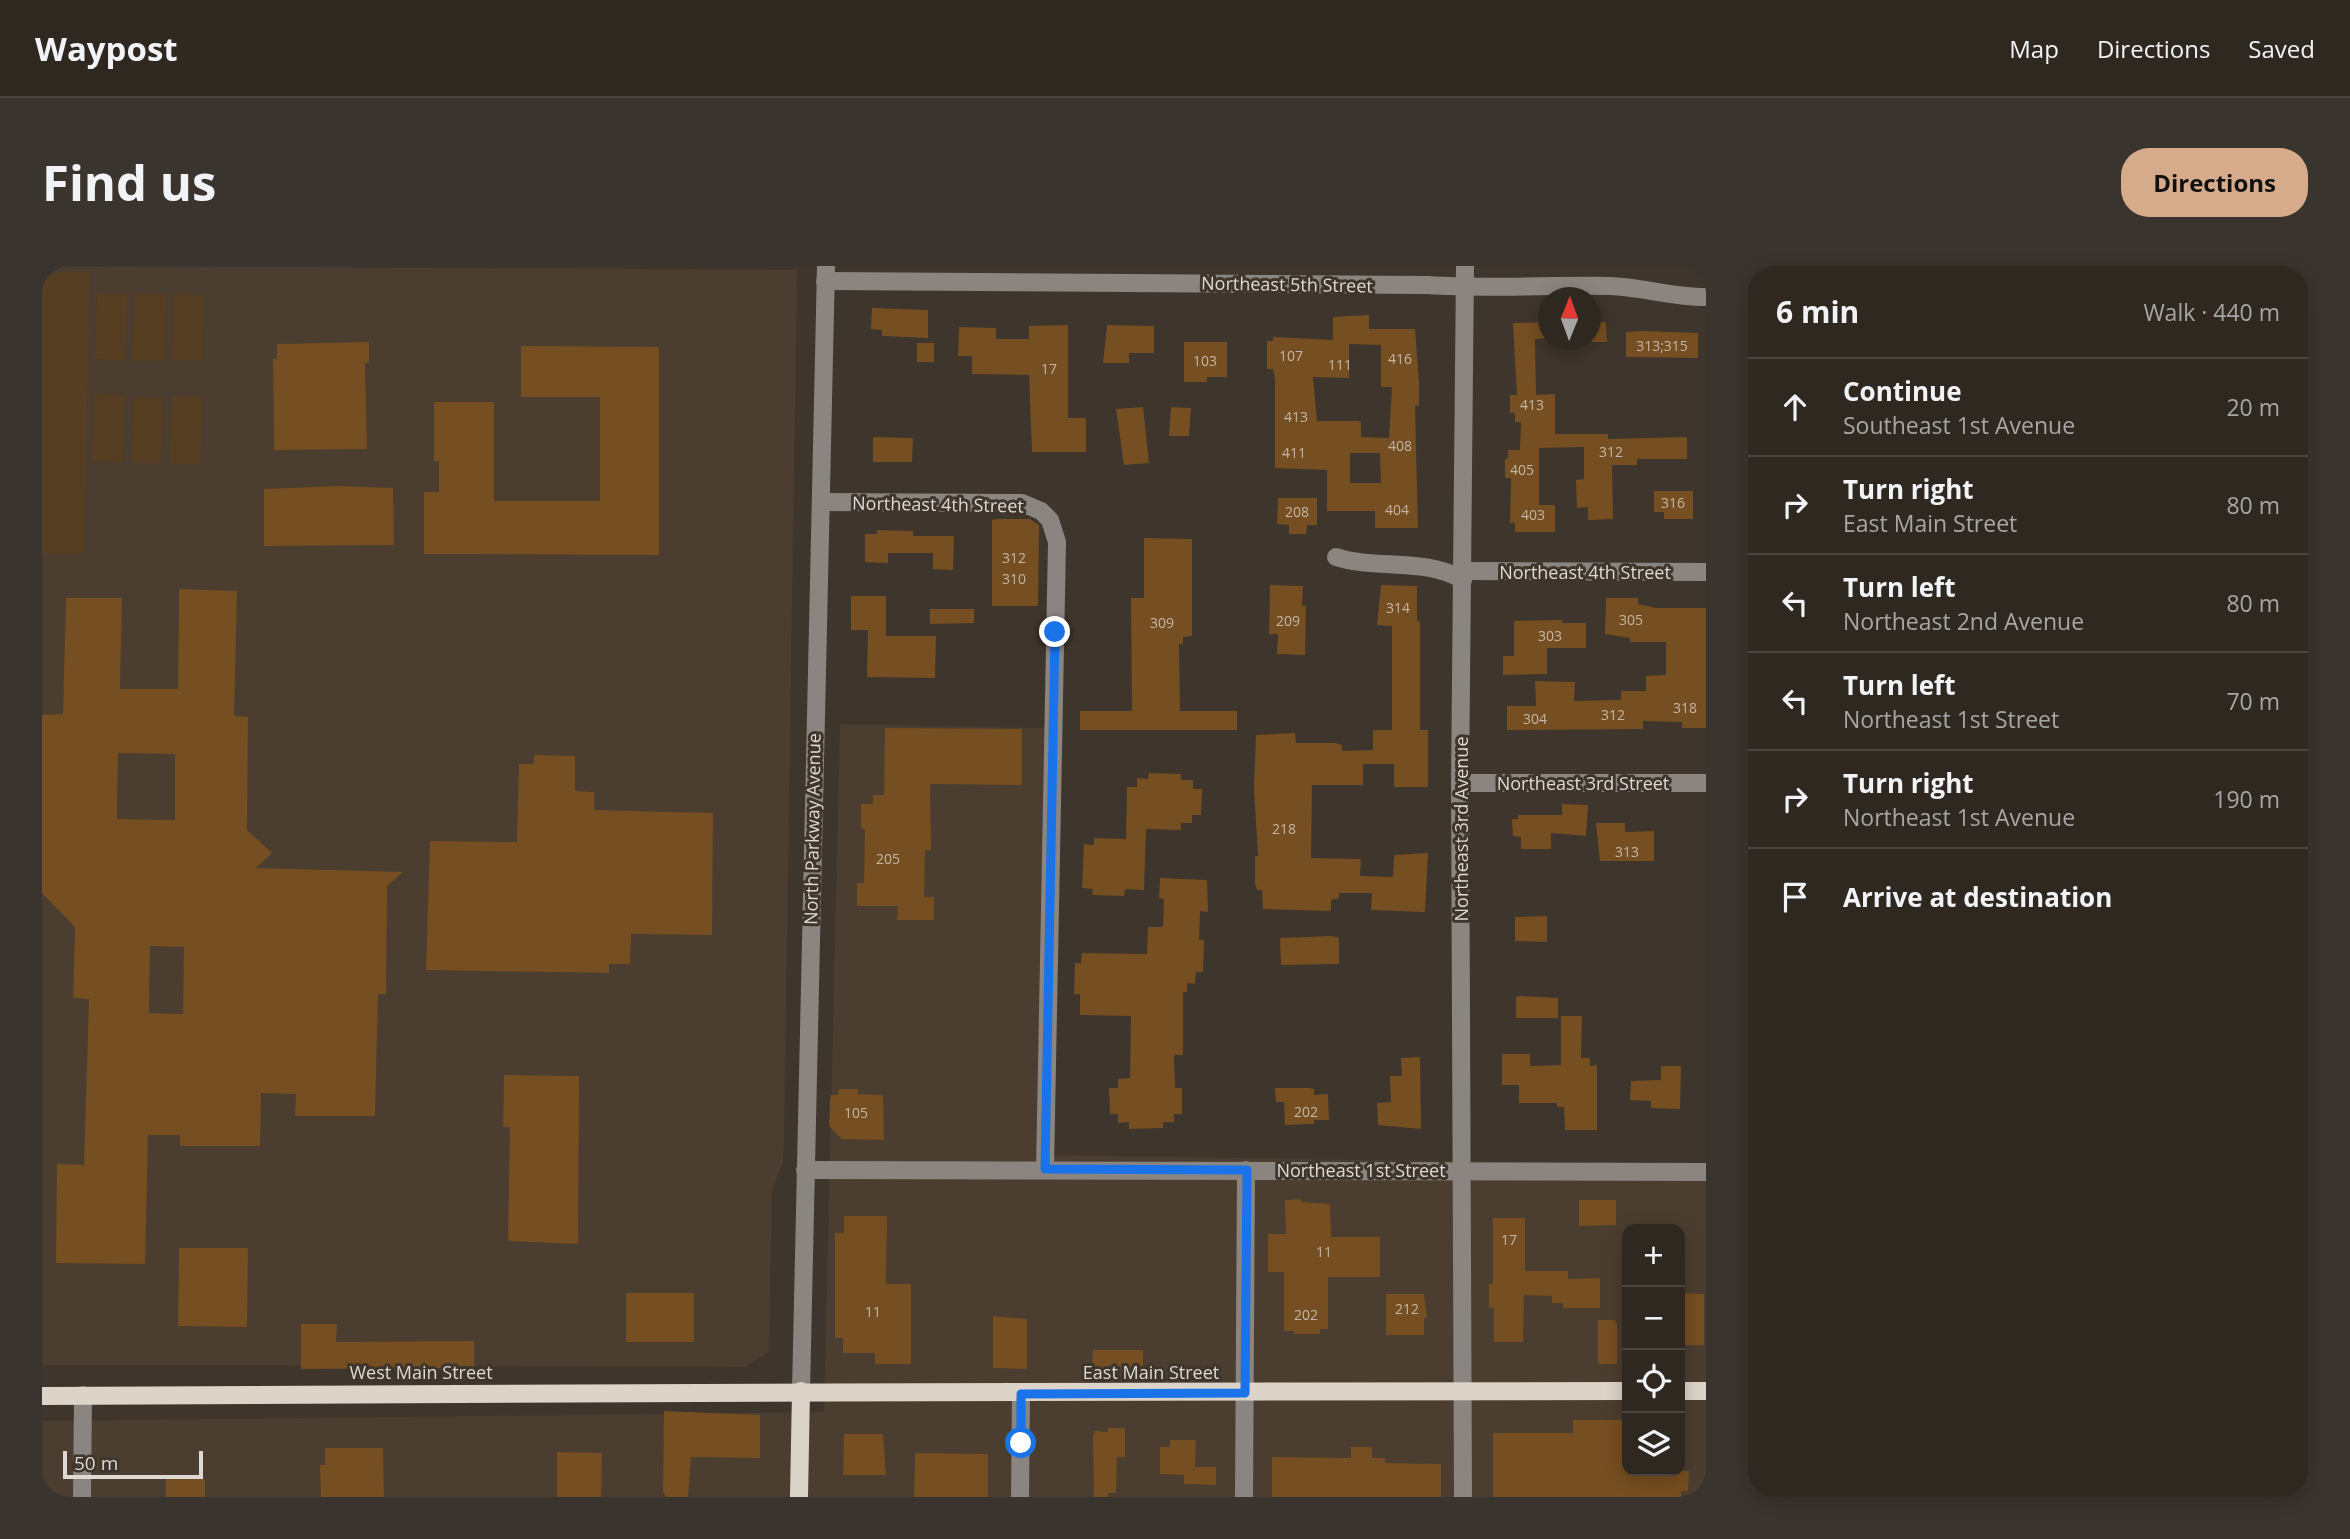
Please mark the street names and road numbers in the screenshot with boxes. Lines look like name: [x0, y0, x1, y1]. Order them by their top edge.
street label: Northeast 5th Street: [1201, 271, 1373, 297]
street label: Northeast 4th Street: [852, 491, 1024, 517]
street label: Northeast 4th Street: [1499, 560, 1671, 584]
street label: North Parkway Avenue: [798, 733, 826, 925]
street label: Northeast 3rd Avenue: [1449, 737, 1473, 921]
street label: Northeast 3rd Street: [1497, 771, 1669, 795]
street label: Northeast 1st Street: [1276, 1158, 1446, 1182]
street label: West Main Street: [349, 1360, 493, 1384]
street label: East Main Street: [1083, 1360, 1219, 1384]

